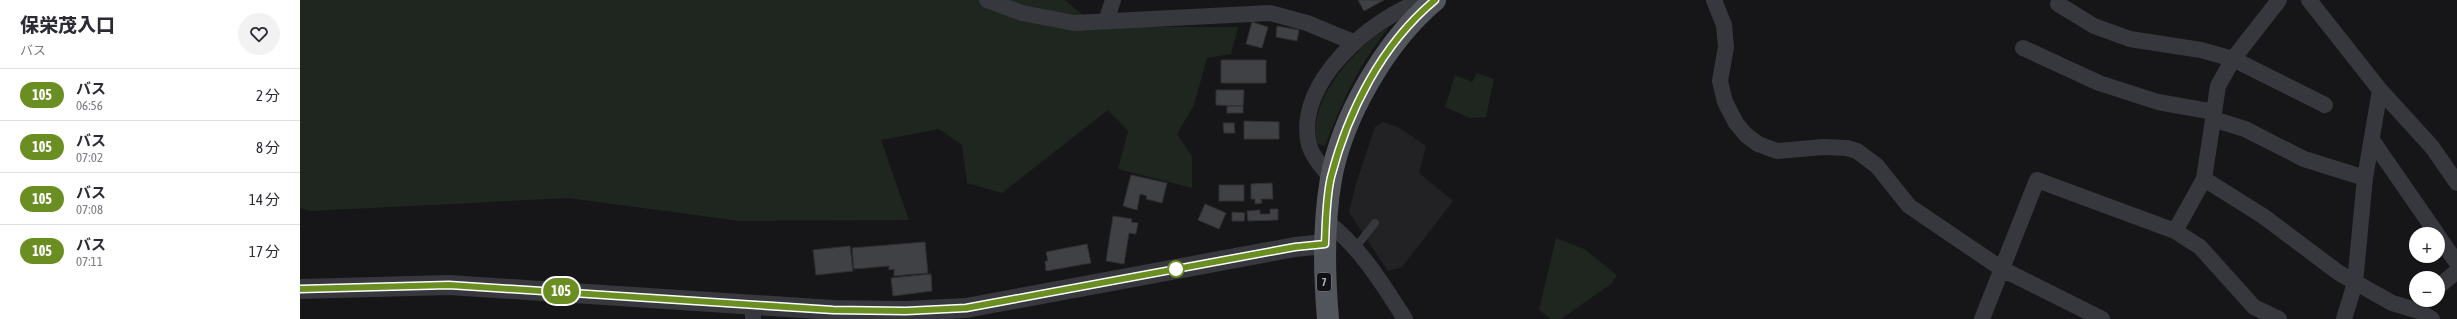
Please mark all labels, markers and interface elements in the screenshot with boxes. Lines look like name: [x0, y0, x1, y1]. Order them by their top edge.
button: heart: [238, 13, 280, 55]
text: 保栄茂入口: [20, 14, 115, 36]
text: バス: [20, 43, 46, 58]
text: バス: [76, 80, 106, 97]
text: 105: [32, 87, 52, 103]
text: 2 分: [256, 87, 280, 104]
text: 06:56: [76, 98, 103, 113]
text: バス: [76, 132, 106, 149]
text: 105: [32, 139, 52, 155]
text: 8 分: [256, 139, 280, 156]
text: 07:02: [76, 150, 103, 165]
text: バス: [76, 184, 106, 201]
text: 105: [32, 191, 52, 207]
text: 14 分: [249, 191, 280, 208]
text: 07:08: [76, 202, 103, 217]
map controls: [2409, 227, 2445, 307]
button: +: [2409, 227, 2445, 263]
text: バス: [76, 236, 106, 253]
text: 105: [32, 243, 52, 259]
text: 17 分: [249, 243, 280, 260]
text: 07:11: [76, 254, 103, 269]
unlabelled marker: [1167, 260, 1185, 278]
button: −: [2409, 271, 2445, 307]
road number: 7: [1317, 273, 1331, 291]
line badge: 105: [538, 278, 584, 304]
text: 105: [551, 283, 571, 299]

